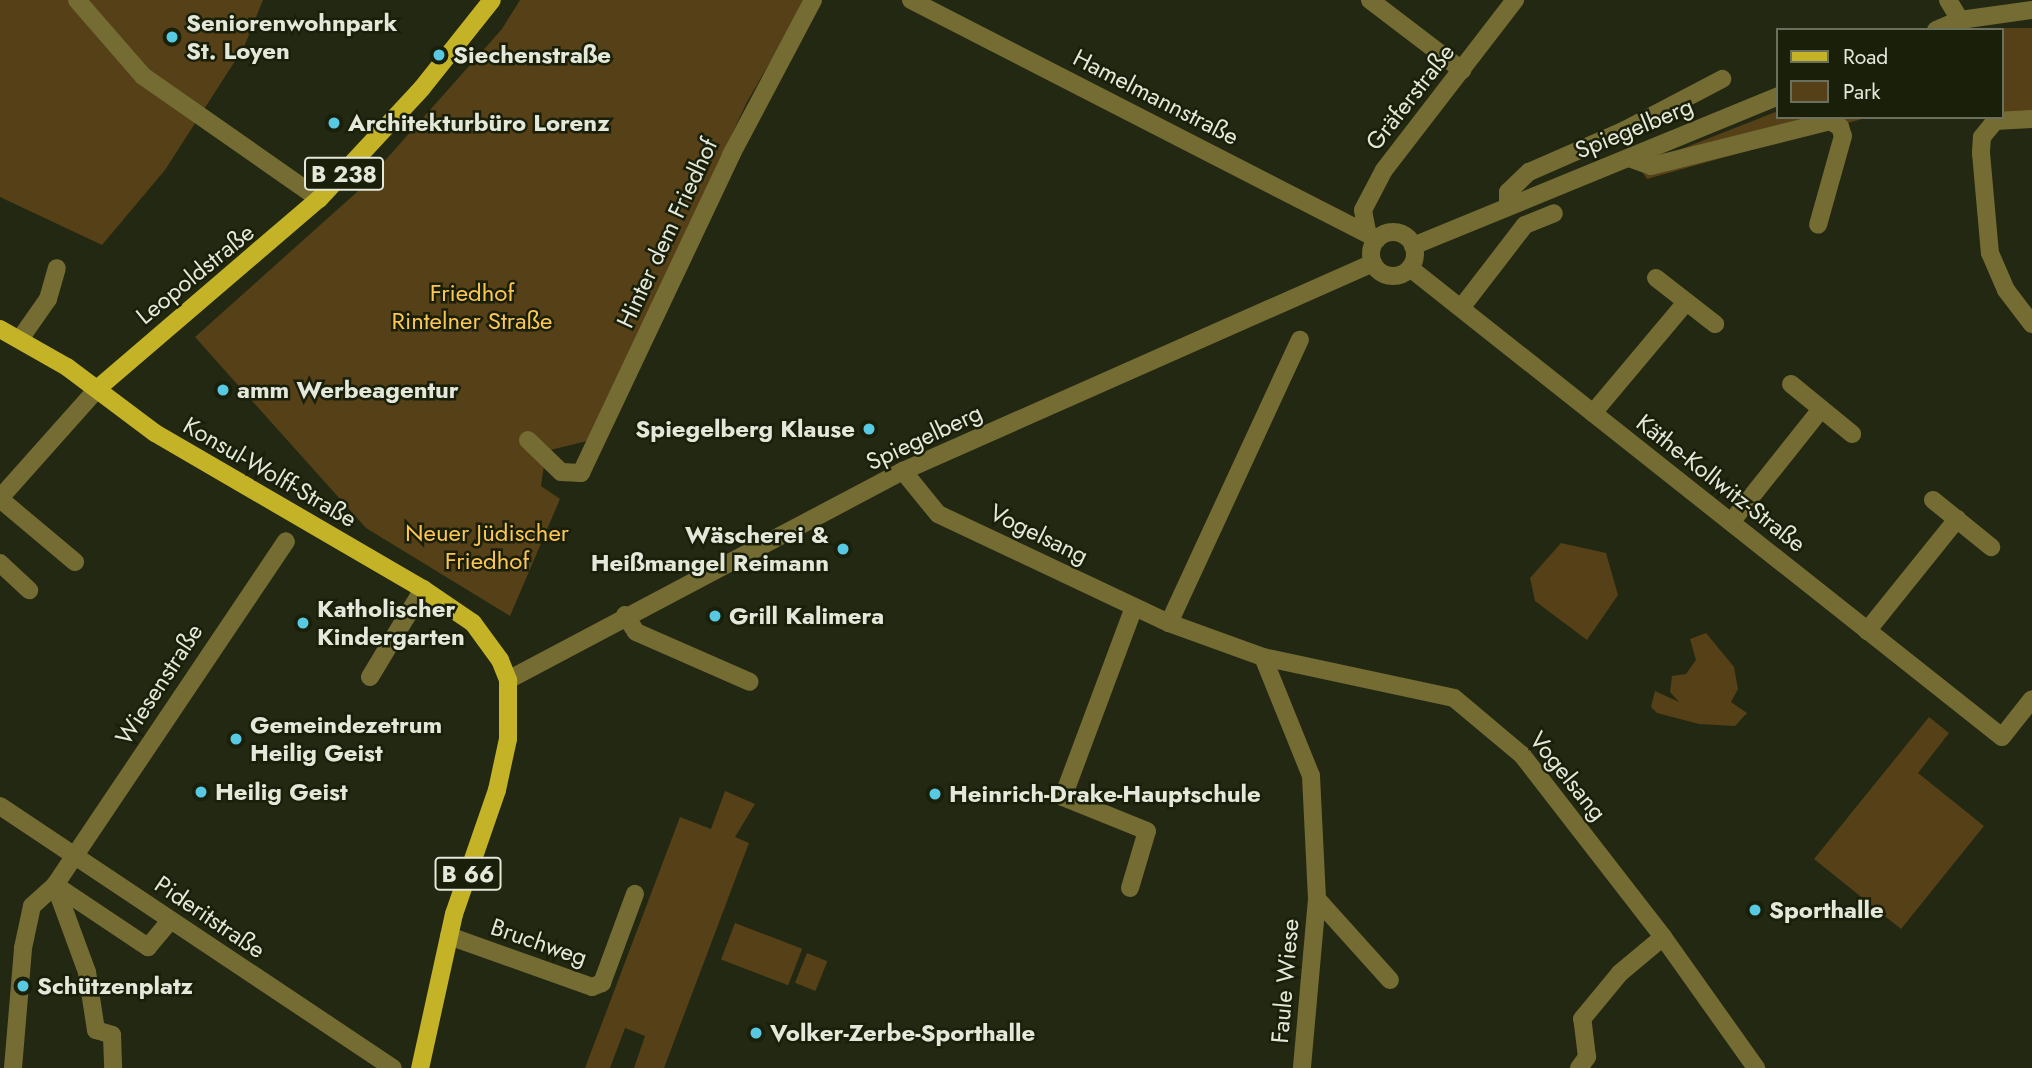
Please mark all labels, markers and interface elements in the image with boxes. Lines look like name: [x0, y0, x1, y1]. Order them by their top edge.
place label: Seniorenwohnpark St. Loyen: [186, 9, 397, 65]
legend: [1776, 28, 2004, 119]
marker: Seniorenwohnpark St. Loyen: [164, 29, 180, 45]
street label: Gräferstraße: [1360, 38, 1460, 156]
place label: Siechenstraße: [453, 41, 611, 69]
text: Road: [1843, 42, 1888, 72]
street label: Hamelmannstraße: [1068, 43, 1244, 151]
marker: Siechenstraße: [431, 47, 447, 63]
text: Park: [1843, 77, 1880, 107]
street label: Spiegelberg: [1571, 91, 1697, 165]
place label: Architekturbüro Lorenz: [348, 109, 610, 137]
marker: Architekturbüro Lorenz: [326, 115, 342, 131]
street label: Hinter dem Friedhof: [610, 134, 724, 332]
road number: B 238: [304, 154, 384, 194]
street label: Leopoldstraße: [130, 218, 260, 330]
park label: Friedhof Rintelner Straße: [392, 279, 552, 335]
place label: amm Werbeagentur: [237, 376, 459, 404]
marker: amm Werbeagentur: [215, 382, 231, 398]
street label: Spiegelberg: [861, 398, 987, 476]
street label: Käthe-Kollwitz-Straße: [1631, 408, 1811, 558]
street label: Konsul-Wolff-Straße: [178, 411, 362, 533]
place label: Spiegelberg Klause: [635, 415, 855, 443]
marker: Spiegelberg Klause: [861, 421, 877, 437]
street label: Vogelsang: [985, 498, 1093, 570]
park label: Neuer Jüdischer Friedhof: [405, 519, 569, 575]
place label: Wäscherei & Heißmangel Reimann: [591, 521, 829, 577]
marker: Wäscherei & Heißmangel Reimann: [835, 541, 851, 557]
place label: Katholischer Kindergarten: [317, 595, 465, 651]
place label: Grill Kalimera: [729, 602, 884, 630]
marker: Grill Kalimera: [707, 608, 723, 624]
marker: Katholischer Kindergarten: [295, 615, 311, 631]
street label: Wiesenstraße: [109, 618, 209, 750]
place label: Gemeindezetrum Heilig Geist: [250, 711, 442, 767]
street label: Vogelsang: [1523, 726, 1613, 826]
marker: Gemeindezetrum Heilig Geist: [228, 731, 244, 747]
place label: Heilig Geist: [215, 778, 348, 806]
place label: Heinrich-Drake-Hauptschule: [949, 780, 1261, 808]
marker: Heilig Geist: [193, 784, 209, 800]
marker: Heinrich-Drake-Hauptschule: [927, 786, 943, 802]
road number: B 66: [433, 854, 503, 894]
street label: Pideritstraße: [149, 870, 271, 964]
place label: Sporthalle: [1769, 896, 1884, 924]
marker: Sporthalle: [1747, 902, 1763, 918]
street label: Bruchweg: [487, 912, 591, 972]
street label: Faule Wiese: [1265, 918, 1305, 1044]
place label: Schützenplatz: [37, 972, 193, 1000]
marker: Schützenplatz: [15, 978, 31, 994]
place label: Volker-Zerbe-Sporthalle: [770, 1019, 1035, 1047]
marker: Volker-Zerbe-Sporthalle: [748, 1025, 764, 1041]

